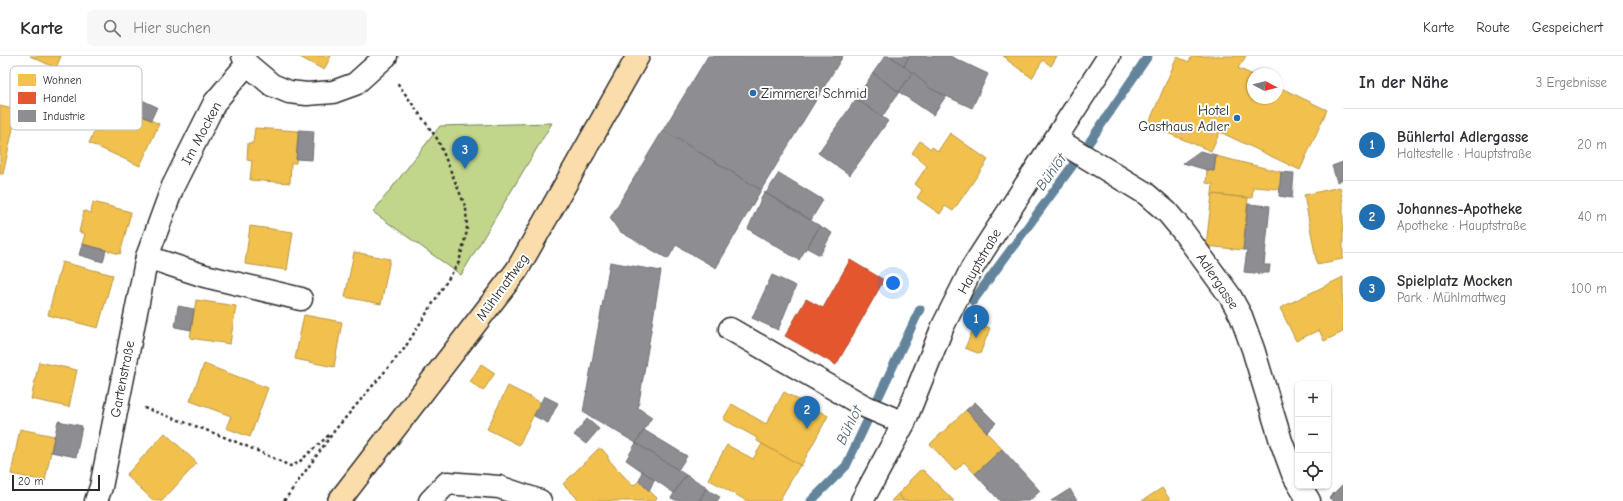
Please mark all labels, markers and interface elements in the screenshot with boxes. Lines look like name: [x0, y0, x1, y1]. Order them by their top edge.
search box: [87, 10, 367, 46]
text: Karte: [20, 17, 63, 39]
icon: search: [101, 17, 123, 39]
text: Hier suchen: [133, 19, 211, 37]
text: Karte: [1423, 19, 1454, 36]
text: Route: [1476, 19, 1510, 36]
text: Gespeichert: [1532, 19, 1603, 36]
legend: [10, 66, 142, 130]
north arrow: [1247, 68, 1283, 104]
text: In der Nähe: [1359, 73, 1448, 92]
text: Wohnen: [43, 74, 82, 87]
text: 3 Ergebnisse: [1536, 75, 1607, 90]
place label: Zimmerei Schmid: [761, 85, 867, 102]
marker: Zimmerei Schmid: [748, 88, 758, 98]
text: Handel: [43, 92, 76, 105]
street label: Im Mocken: [178, 99, 225, 168]
place label: Hotel Gasthaus Adler: [1138, 102, 1229, 135]
text: Industrie: [43, 110, 85, 123]
marker: Hotel Gasthaus Adler: [1232, 113, 1242, 123]
text: Bühlertal Adlergasse: [1397, 128, 1528, 146]
pin: 3: [452, 136, 478, 169]
text: 1: [1369, 137, 1375, 152]
text: 20 m: [1577, 137, 1607, 152]
text: Haltestelle · Hauptstraße: [1397, 146, 1532, 161]
water label: Bühlot: [1032, 149, 1071, 194]
text: Johannes-Apotheke: [1397, 200, 1522, 218]
text: 2: [1369, 209, 1375, 224]
text: 40 m: [1578, 209, 1607, 224]
text: Apotheke · Hauptstraße: [1397, 218, 1526, 233]
street label: Hauptstraße: [954, 226, 1005, 297]
street label: Mühlmattweg: [472, 250, 532, 324]
street label: Adlergasse: [1193, 250, 1243, 313]
text: Spielplatz Mocken: [1397, 272, 1513, 290]
your location: [883, 273, 903, 293]
text: 3: [1369, 281, 1375, 296]
text: 100 m: [1571, 281, 1607, 296]
text: Park · Mühlmattweg: [1397, 290, 1506, 305]
pin: 1: [963, 305, 989, 338]
street label: Gartenstraße: [107, 339, 138, 419]
map controls: [1295, 381, 1331, 489]
button: +: [1295, 381, 1331, 417]
pin: 2: [794, 396, 820, 429]
water label: Bühlot: [832, 401, 867, 447]
button: −: [1295, 417, 1331, 453]
button: locate: [1295, 453, 1331, 489]
scale bar: [12, 473, 100, 492]
text: 20 m: [18, 475, 43, 488]

